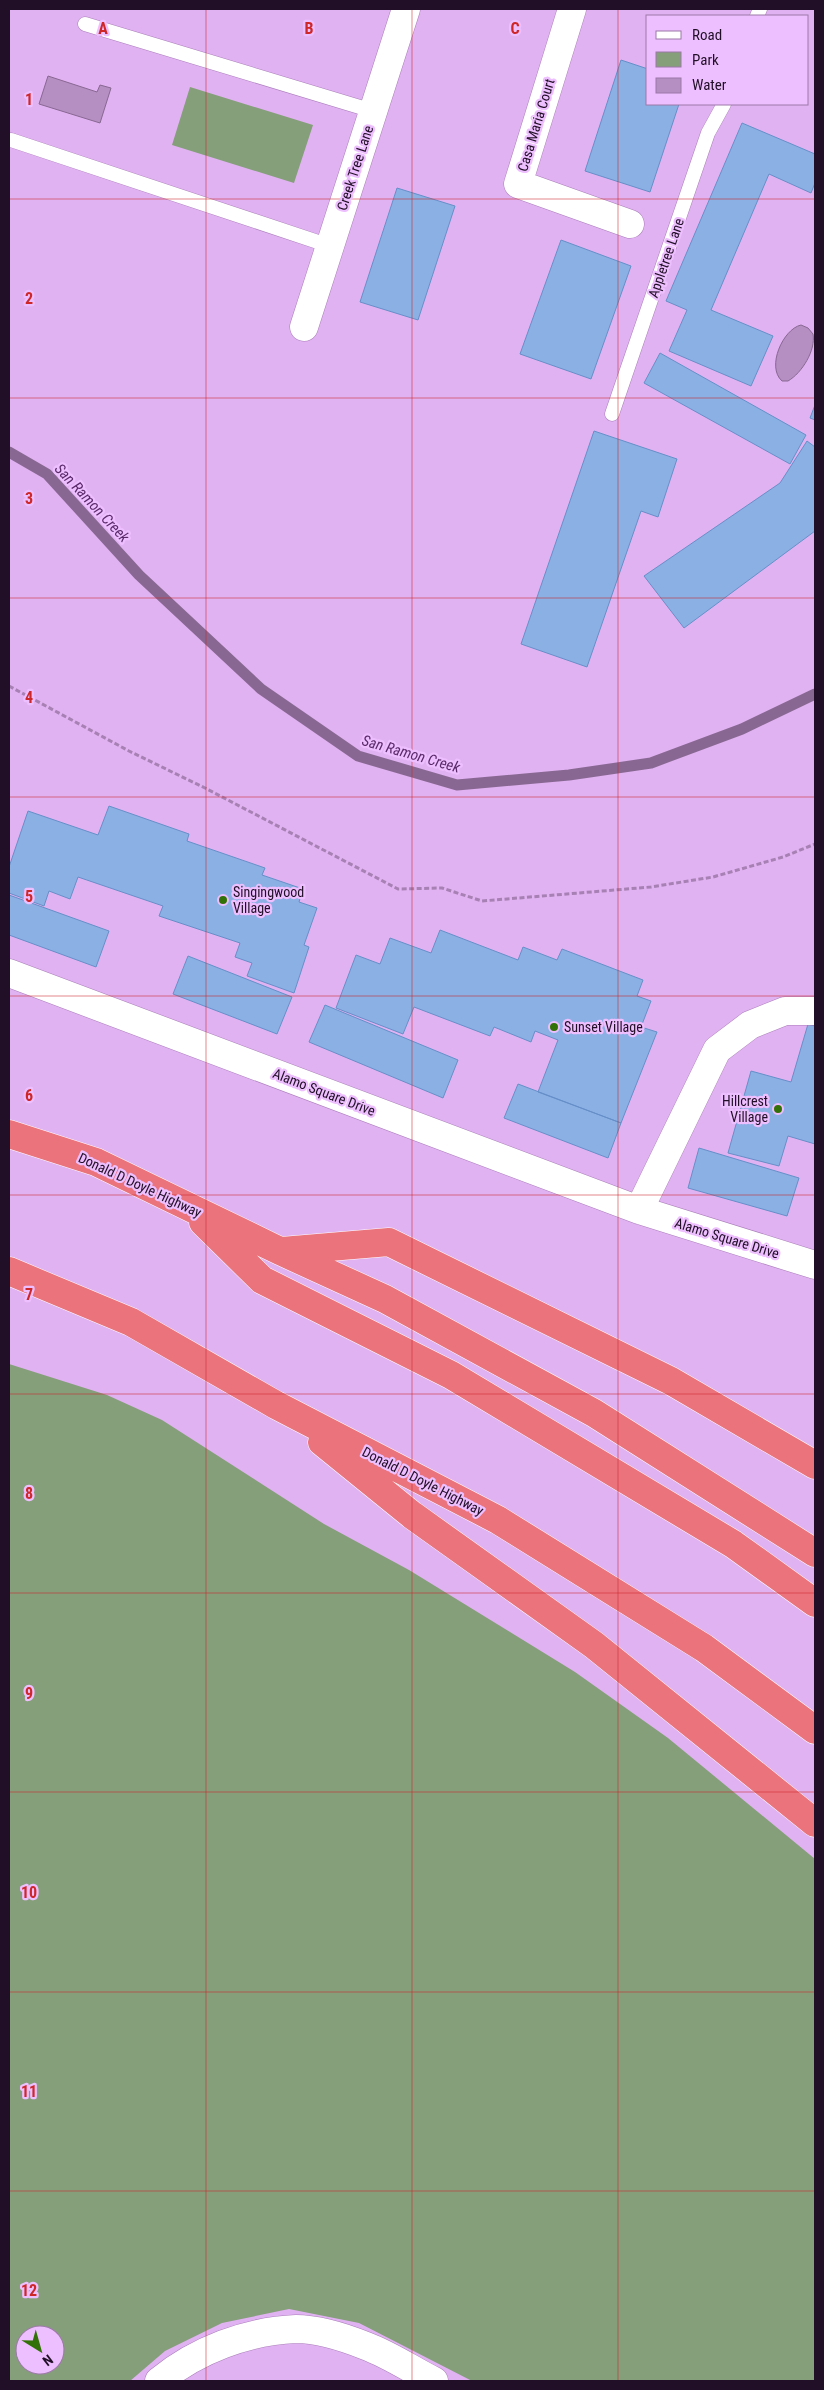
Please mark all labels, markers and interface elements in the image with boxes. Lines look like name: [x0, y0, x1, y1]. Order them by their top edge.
legend: [646, 15, 809, 105]
text: A: [98, 19, 108, 38]
text: B: [305, 19, 314, 38]
text: C: [510, 19, 520, 38]
text: Road: [692, 26, 722, 44]
text: Park: [692, 51, 719, 69]
text: Water: [692, 76, 727, 94]
street label: Casa Maria Court: [514, 77, 558, 173]
text: 1: [25, 90, 33, 109]
street label: Creek Tree Lane: [334, 123, 376, 213]
street label: Appletree Lane: [645, 216, 687, 300]
text: 2: [25, 289, 33, 308]
water label: San Ramon Creek: [51, 460, 133, 546]
text: 3: [25, 489, 33, 508]
text: 4: [25, 688, 33, 707]
water label: San Ramon Creek: [360, 731, 463, 777]
place label: Singingwood Village: [233, 884, 304, 916]
text: 5: [25, 887, 33, 906]
marker: Singingwood Village: [217, 894, 229, 906]
place label: Sunset Village: [564, 1019, 643, 1035]
marker: Sunset Village: [548, 1021, 560, 1033]
street label: Alamo Square Drive: [271, 1065, 378, 1119]
text: 6: [25, 1086, 33, 1105]
place label: Hillcrest Village: [722, 1093, 768, 1125]
marker: Hillcrest Village: [772, 1103, 784, 1115]
street label: Donald D Doyle Highway: [76, 1149, 204, 1221]
street label: Alamo Square Drive: [673, 1215, 782, 1262]
text: 7: [25, 1285, 33, 1304]
street label: Donald D Doyle Highway: [360, 1443, 486, 1519]
text: 8: [25, 1484, 33, 1503]
text: 9: [25, 1684, 33, 1703]
text: 10: [21, 1883, 37, 1902]
text: 11: [21, 2082, 37, 2101]
text: 12: [21, 2281, 37, 2300]
north arrow: [15, 2325, 65, 2375]
text: N: [40, 2351, 56, 2369]

